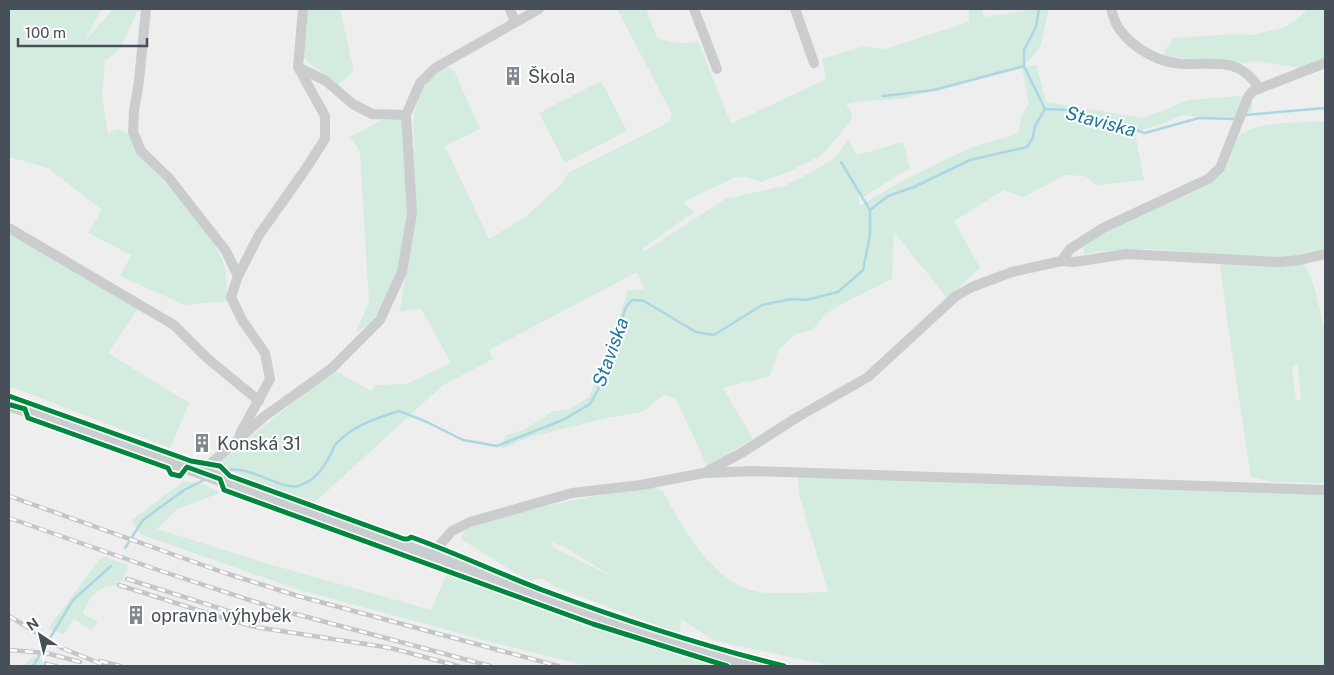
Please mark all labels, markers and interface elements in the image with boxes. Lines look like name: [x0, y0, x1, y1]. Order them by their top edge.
scale bar: [18, 15, 146, 47]
text: 100 m: [25, 24, 66, 41]
building icon: Škola: [502, 65, 524, 87]
place label: Škola: [528, 66, 575, 87]
water label: Staviska: [1063, 101, 1139, 141]
water label: Staviska: [587, 314, 633, 390]
building icon: Konská 31: [191, 432, 213, 454]
place label: Konská 31: [217, 433, 301, 454]
building icon: opravna výhybek: [125, 604, 147, 626]
place label: opravna výhybek: [151, 605, 292, 626]
north arrow: [15, 610, 65, 660]
text: N: [23, 615, 42, 634]

